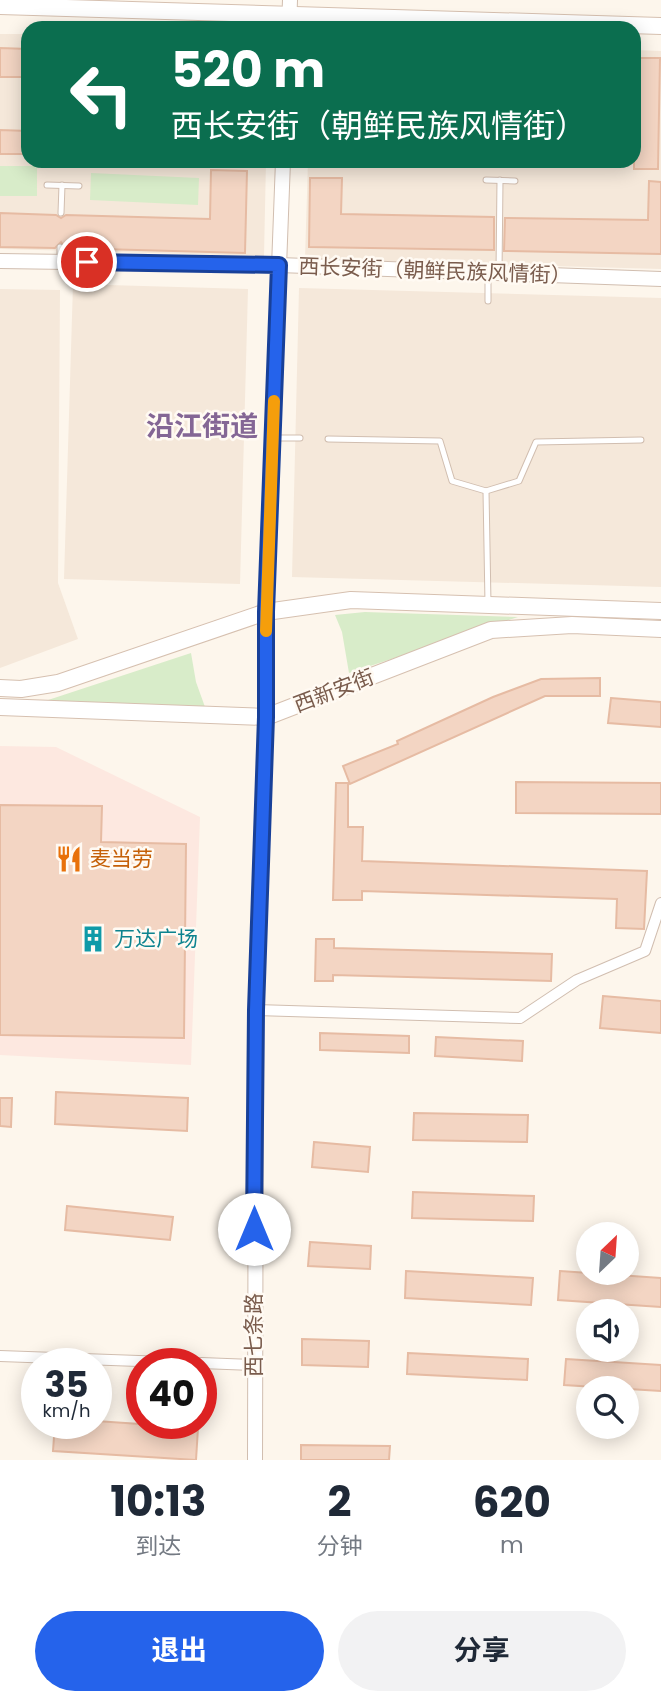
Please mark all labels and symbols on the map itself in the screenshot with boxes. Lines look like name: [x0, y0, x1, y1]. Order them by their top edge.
pin: [57, 232, 117, 292]
street label: 西长安街（朝鲜民族风情街）: [298, 251, 572, 290]
district label: 沿江街道: [146, 407, 258, 446]
street label: 西新安街: [289, 662, 378, 719]
restaurant icon: 麦当劳: [54, 844, 84, 874]
place label: 麦当劳: [90, 844, 153, 873]
building icon: 万达广场: [78, 924, 108, 954]
place label: 万达广场: [114, 924, 198, 953]
position arrow: [217, 1192, 291, 1266]
north arrow: [576, 1222, 639, 1284]
street label: 西七条路: [239, 1293, 268, 1377]
speed limit sign: 40: [126, 1348, 217, 1439]

